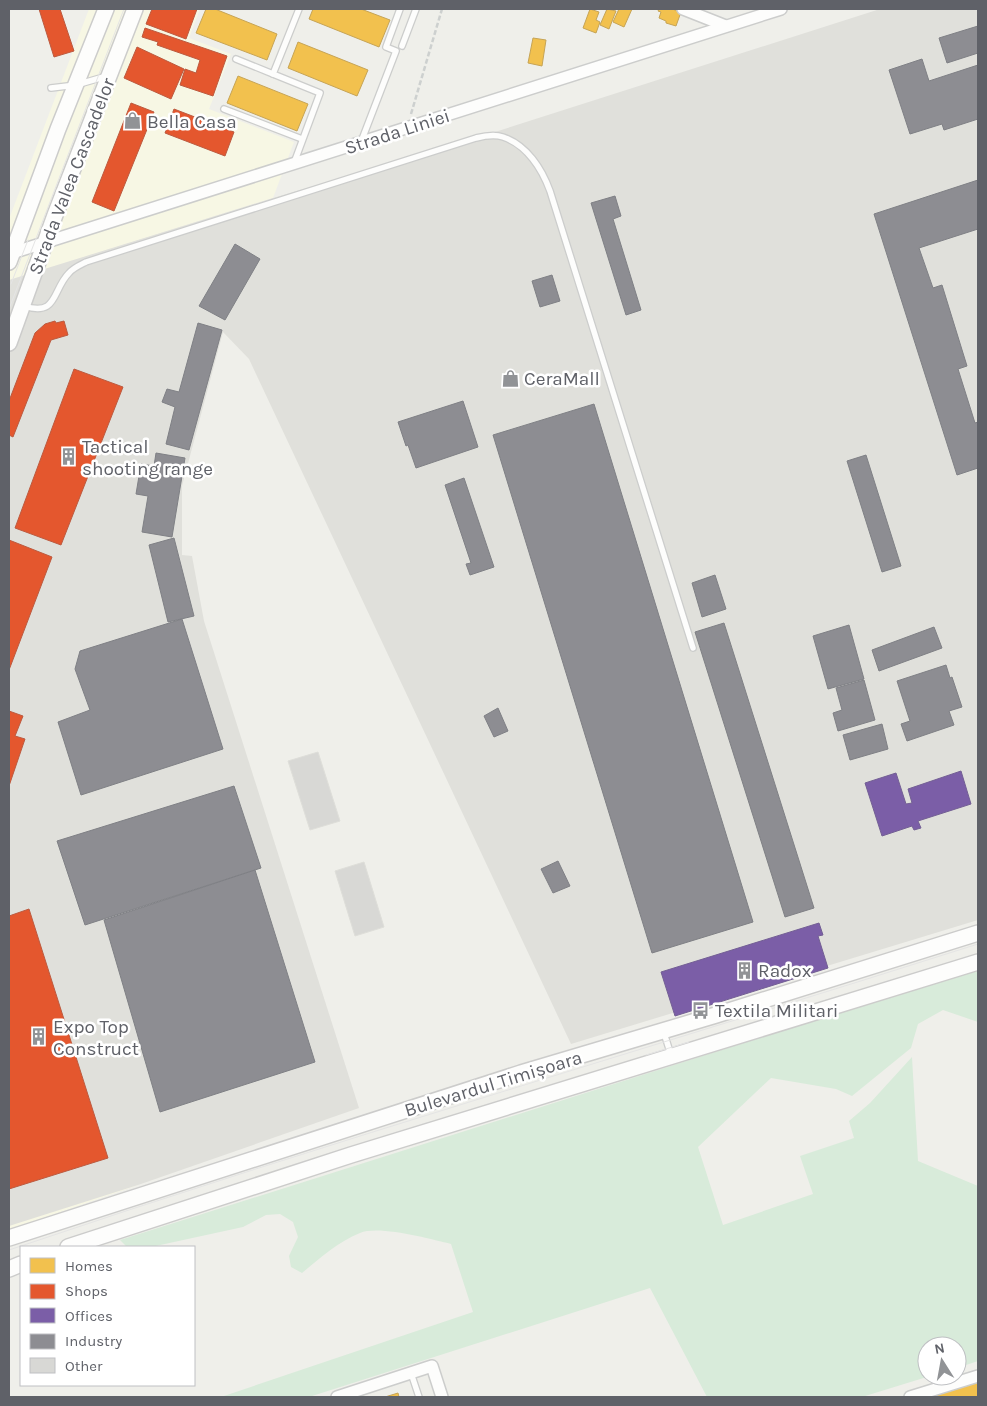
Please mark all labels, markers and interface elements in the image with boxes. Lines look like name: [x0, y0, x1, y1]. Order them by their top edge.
street label: Strada Valea Cascadelor: [24, 75, 120, 278]
street label: Strada Liniei: [342, 105, 453, 159]
shop icon: Bella Casa: [123, 111, 143, 131]
place label: Bella Casa: [147, 111, 237, 133]
shop icon: CeraMall: [500, 368, 520, 388]
place label: CeraMall: [524, 368, 600, 390]
place label: Tactical shooting range: [82, 436, 213, 480]
building icon: Tactical shooting range: [58, 447, 78, 467]
building icon: Radox: [734, 960, 754, 980]
place label: Radox: [758, 960, 812, 982]
bus stop icon: Textila Militari: [691, 1000, 711, 1020]
place label: Textila Militari: [715, 1000, 839, 1022]
place label: Expo Top Construct: [53, 1016, 139, 1060]
building icon: Expo Top Construct: [29, 1027, 49, 1047]
street label: Bulevardul Timișoara: [402, 1046, 585, 1121]
legend: [20, 1246, 195, 1386]
text: Homes: [65, 1257, 113, 1275]
text: Shops: [65, 1282, 108, 1300]
text: Offices: [65, 1307, 113, 1325]
text: Industry: [65, 1332, 122, 1350]
north arrow: [917, 1336, 967, 1386]
text: N: [933, 1339, 946, 1358]
text: Other: [65, 1357, 103, 1375]

